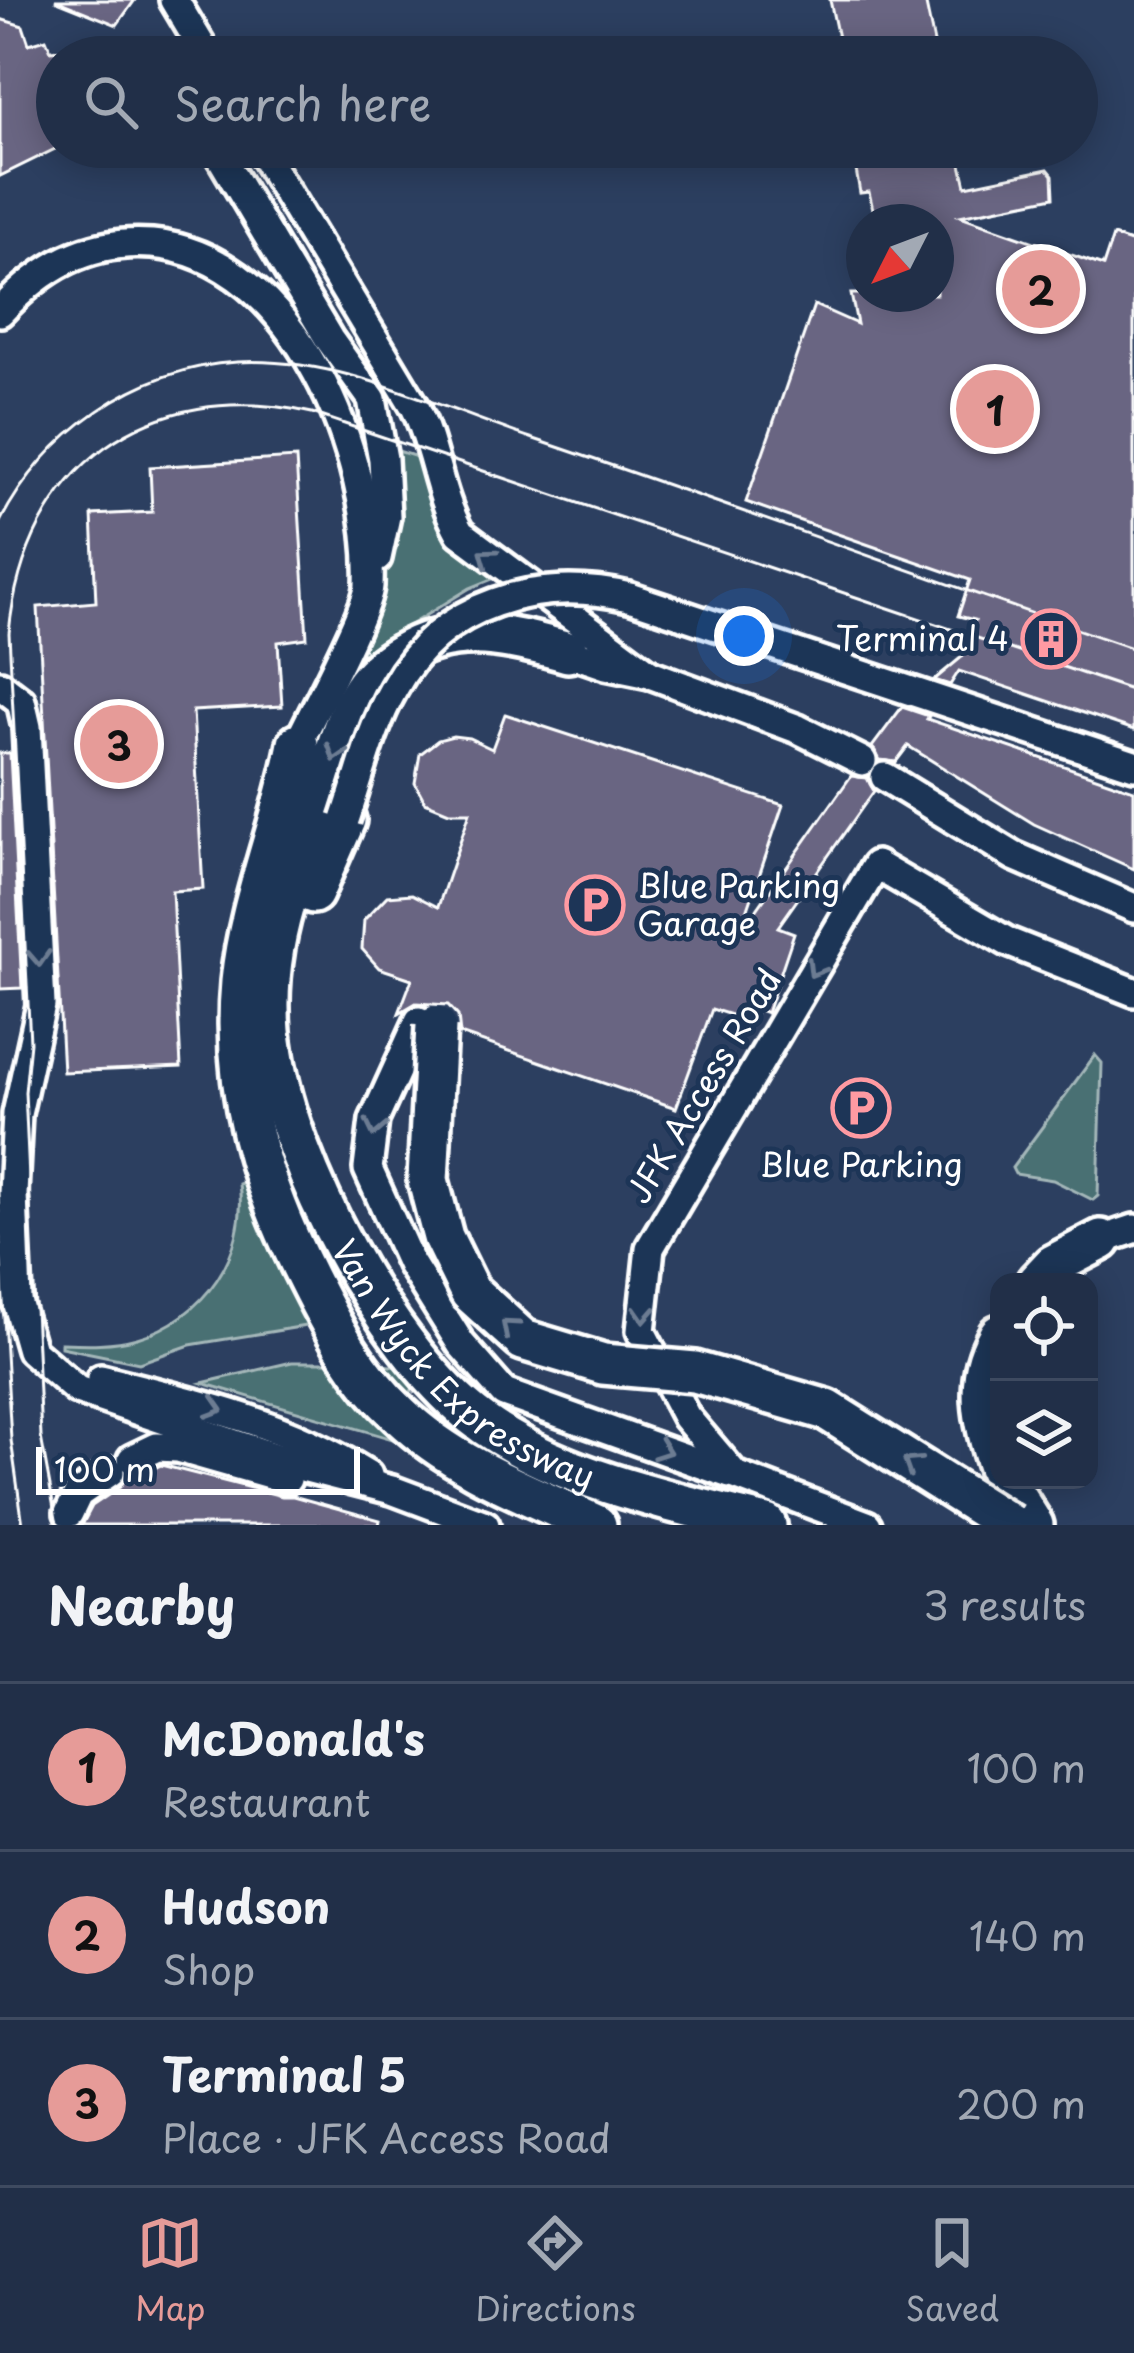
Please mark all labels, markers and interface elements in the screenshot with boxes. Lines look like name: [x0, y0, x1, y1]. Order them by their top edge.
search box: [36, 36, 1098, 168]
text: Search here: [174, 68, 431, 136]
icon: search: [78, 69, 144, 135]
north arrow: [846, 204, 954, 312]
pin: 2: [1002, 244, 1080, 334]
pin: 1: [956, 364, 1034, 454]
one-way arrow: [478, 548, 500, 570]
your location: [714, 606, 774, 666]
building icon: Terminal 4: [1020, 608, 1082, 670]
place label: Terminal 4: [836, 612, 1009, 662]
pin: 3: [80, 699, 158, 789]
one-way arrow: [325, 742, 350, 763]
place label: Blue Parking Garage: [637, 859, 840, 947]
parking icon: Blue Parking Garage: [564, 874, 626, 936]
one-way arrow: [26, 949, 52, 968]
one-way arrow: [806, 957, 829, 978]
street label: JFK Access Road: [612, 958, 792, 1212]
parking icon: Blue Parking: [830, 1077, 892, 1139]
one-way arrow: [363, 1118, 388, 1138]
place label: Blue Parking: [759, 1138, 963, 1188]
street label: Van Wyck Expressway: [321, 1229, 602, 1500]
map controls: [990, 1273, 1098, 1489]
button: locate: [990, 1273, 1098, 1381]
one-way arrow: [631, 1304, 657, 1323]
one-way arrow: [501, 1320, 523, 1341]
button: layers: [990, 1381, 1098, 1489]
one-way arrow: [203, 1394, 224, 1419]
one-way arrow: [651, 1436, 672, 1460]
scale bar: [36, 1441, 360, 1494]
text: 100 m: [54, 1443, 155, 1493]
one-way arrow: [902, 1456, 924, 1478]
text: Nearby: [48, 1565, 235, 1642]
text: 3 results: [923, 1574, 1086, 1633]
text: McDonald's: [162, 1703, 425, 1771]
text: 1: [78, 1737, 96, 1796]
text: 100 m: [967, 1737, 1086, 1796]
text: Restaurant: [162, 1771, 370, 1830]
text: Hudson: [162, 1871, 330, 1939]
text: 2: [73, 1905, 101, 1964]
text: 140 m: [969, 1905, 1086, 1964]
text: Shop: [162, 1939, 255, 1998]
text: Terminal 5: [162, 2039, 406, 2107]
text: 3: [74, 2073, 100, 2132]
text: 200 m: [956, 2073, 1086, 2132]
text: Place · JFK Access Road: [162, 2107, 611, 2166]
tab: Map: [135, 2210, 205, 2332]
tab: Directions: [475, 2210, 636, 2332]
tab: Saved: [905, 2210, 999, 2332]

